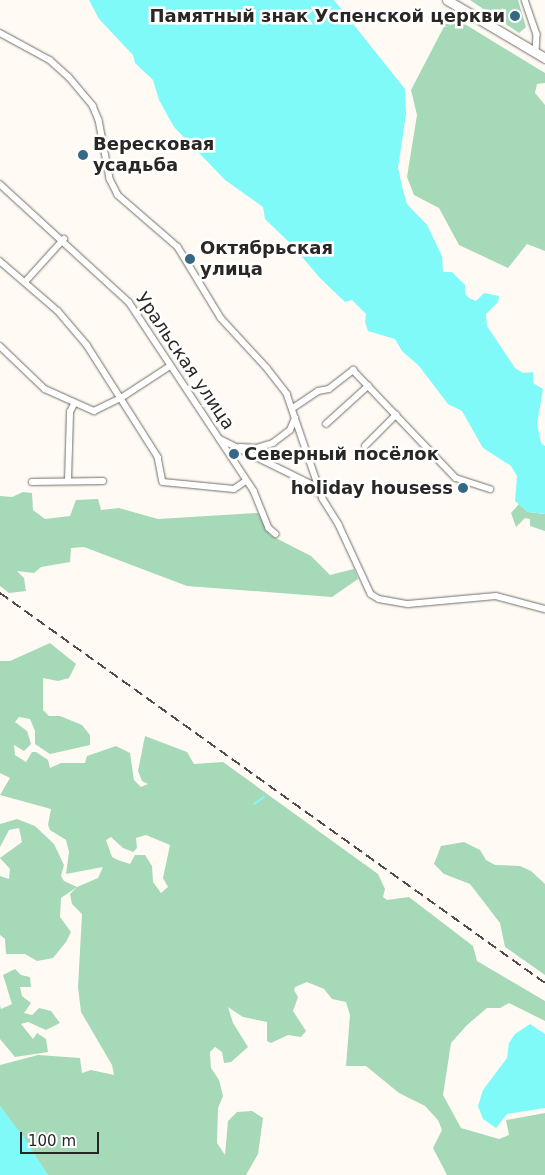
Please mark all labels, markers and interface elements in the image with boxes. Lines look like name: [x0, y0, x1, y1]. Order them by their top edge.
place label: Памятный знак Успенской церкви: [150, 5, 505, 27]
marker: Памятный знак Успенской церкви: [509, 10, 521, 22]
place label: Вересковая усадьба: [93, 134, 214, 176]
marker: Вересковая усадьба: [77, 149, 89, 161]
place label: Октябрьская улица: [200, 238, 333, 280]
marker: Октябрьская улица: [184, 253, 196, 265]
street label: Уральская улица: [131, 288, 239, 434]
place label: Северный посёлок: [244, 443, 439, 465]
marker: Северный посёлок: [228, 448, 240, 460]
place label: holiday housess: [291, 477, 453, 499]
marker: holiday housess: [457, 482, 469, 494]
scale bar: [22, 1122, 101, 1154]
text: 100 m: [28, 1132, 76, 1150]

